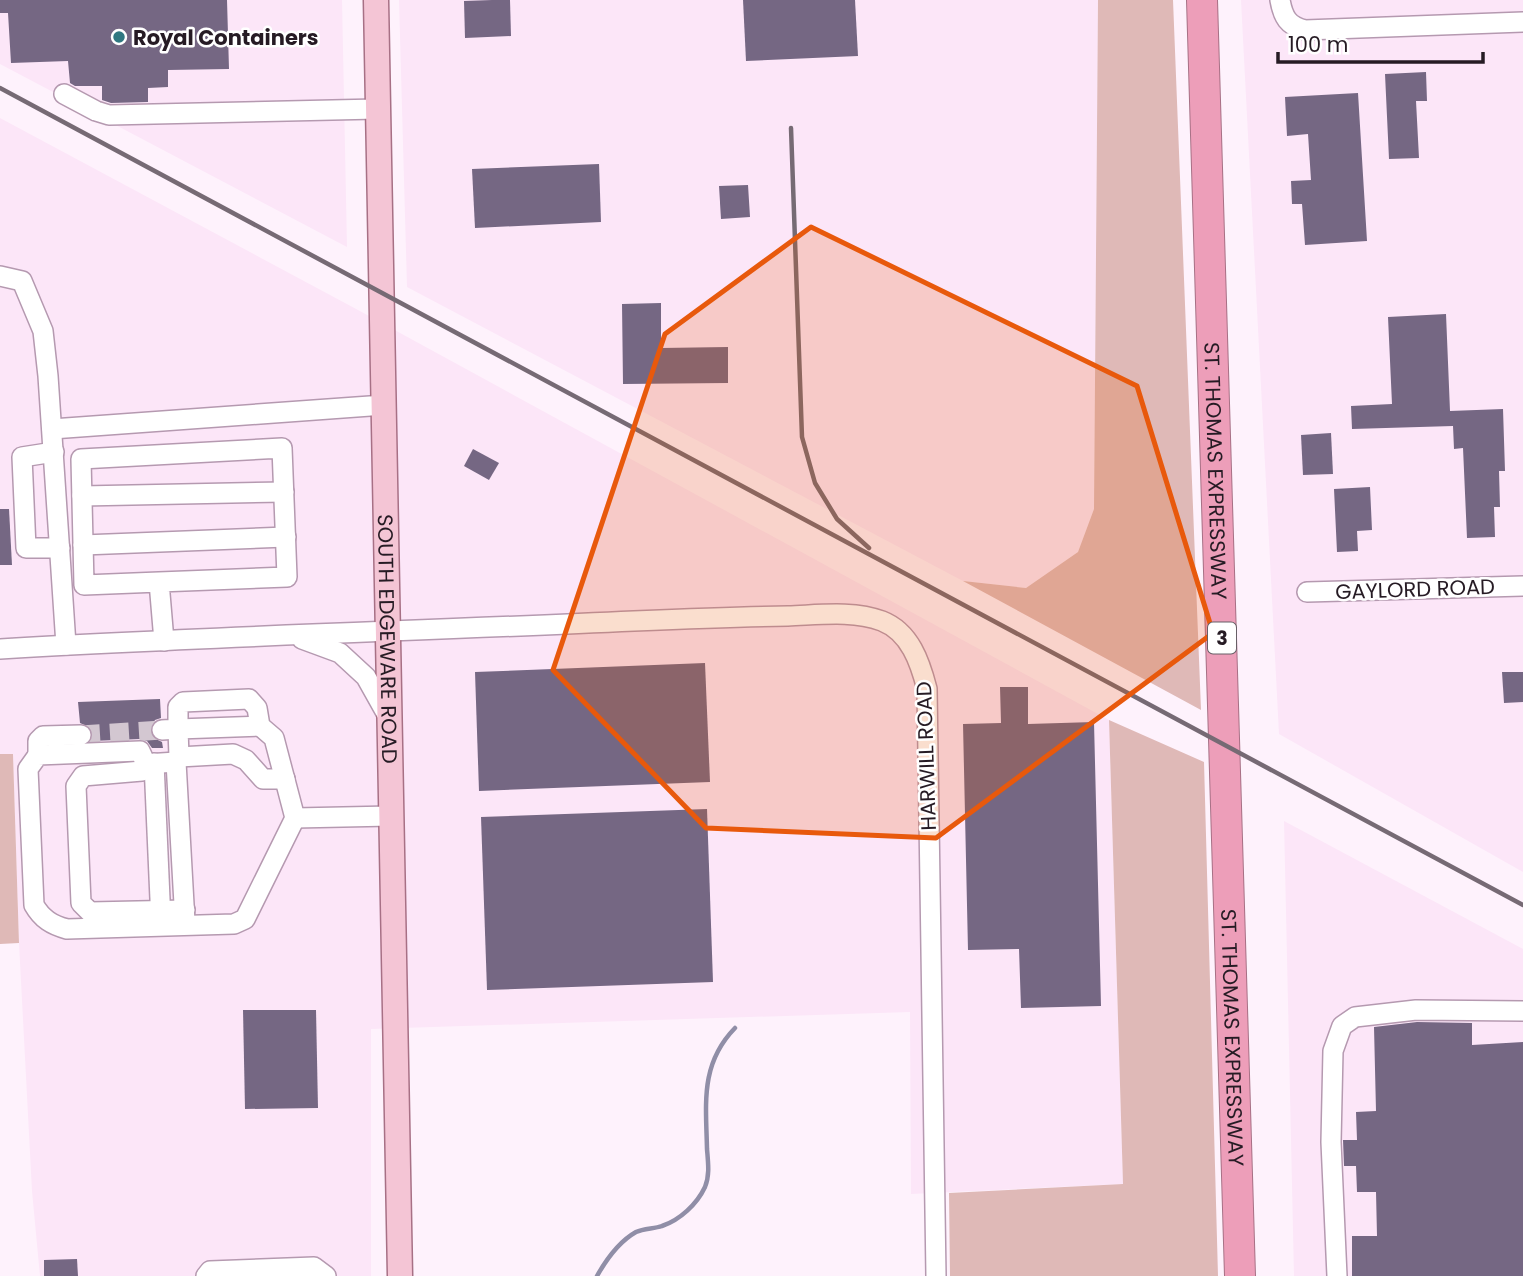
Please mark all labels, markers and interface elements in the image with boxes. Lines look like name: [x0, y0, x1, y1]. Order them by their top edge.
scale bar: [1278, 21, 1483, 65]
place label: Royal Containers: [133, 23, 319, 52]
marker: Royal Containers: [111, 29, 127, 45]
text: 100 m: [1288, 30, 1348, 59]
street label: ST. THOMAS EXPRESSWAY: [1198, 342, 1234, 600]
street label: SOUTH EDGEWARE ROAD: [371, 514, 405, 764]
street label: GAYLORD ROAD: [1335, 572, 1495, 606]
road number: 3: [1208, 622, 1236, 653]
street label: HARWILL ROAD: [909, 681, 943, 831]
street label: ST. THOMAS EXPRESSWAY: [1215, 908, 1251, 1167]

